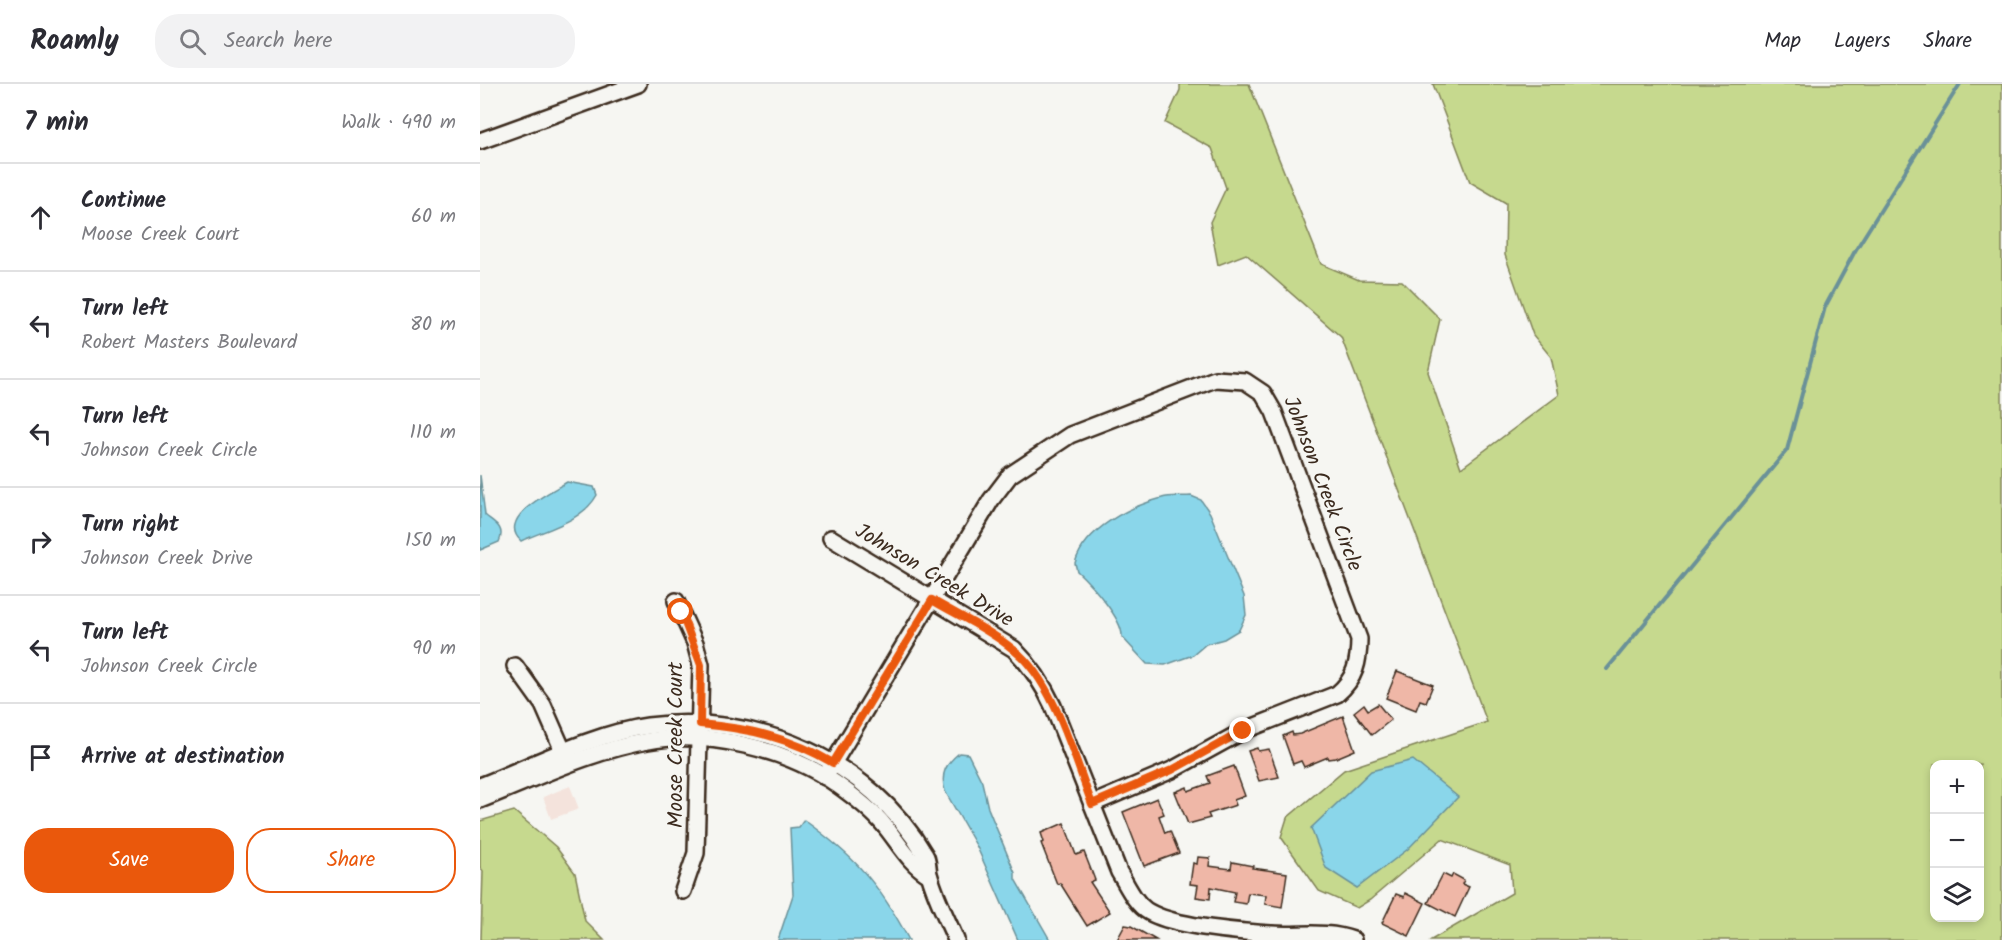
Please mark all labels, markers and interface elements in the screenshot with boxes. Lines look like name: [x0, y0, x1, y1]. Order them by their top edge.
search box: [155, 14, 575, 68]
text: Roamly: [30, 19, 119, 64]
text: Search here: [224, 24, 332, 59]
icon: search: [176, 25, 209, 58]
text: Map: [1764, 25, 1801, 58]
text: Layers: [1834, 25, 1890, 58]
text: Share: [1923, 25, 1972, 58]
text: 7 min: [24, 102, 89, 144]
text: Walk · 490 m: [341, 107, 456, 139]
text: Continue: [81, 184, 166, 219]
icon: ahead: [24, 201, 57, 234]
text: 60 m: [411, 201, 456, 233]
text: Moose Creek Court: [81, 219, 239, 251]
text: Turn left: [81, 292, 168, 327]
icon: left: [24, 309, 57, 342]
text: 80 m: [410, 309, 456, 341]
text: Robert Masters Boulevard: [81, 327, 297, 359]
street label: Johnson Creek Circle: [1273, 392, 1371, 577]
text: Turn left: [81, 400, 168, 435]
icon: left: [24, 417, 57, 450]
text: 110 m: [410, 417, 456, 449]
text: Johnson Creek Circle: [81, 435, 257, 467]
text: Turn right: [81, 508, 179, 543]
street label: Johnson Creek Drive: [848, 515, 1020, 637]
icon: right: [24, 525, 57, 558]
text: 150 m: [405, 525, 456, 557]
text: Johnson Creek Drive: [81, 543, 253, 575]
route start: [667, 598, 693, 624]
text: Turn left: [81, 616, 168, 651]
icon: left: [24, 633, 57, 666]
text: 90 m: [412, 633, 456, 665]
text: Johnson Creek Circle: [81, 651, 257, 683]
street label: Moose Creek Court: [660, 661, 693, 828]
route end: [1229, 717, 1255, 743]
text: Arrive at destination: [81, 740, 284, 775]
icon: arrive: [24, 741, 57, 774]
map controls: [1930, 760, 1984, 922]
button: +: [1930, 760, 1984, 814]
button: −: [1930, 814, 1984, 868]
button: Save: [24, 828, 234, 893]
button: Share: [246, 828, 456, 893]
button: layers: [1930, 868, 1984, 922]

